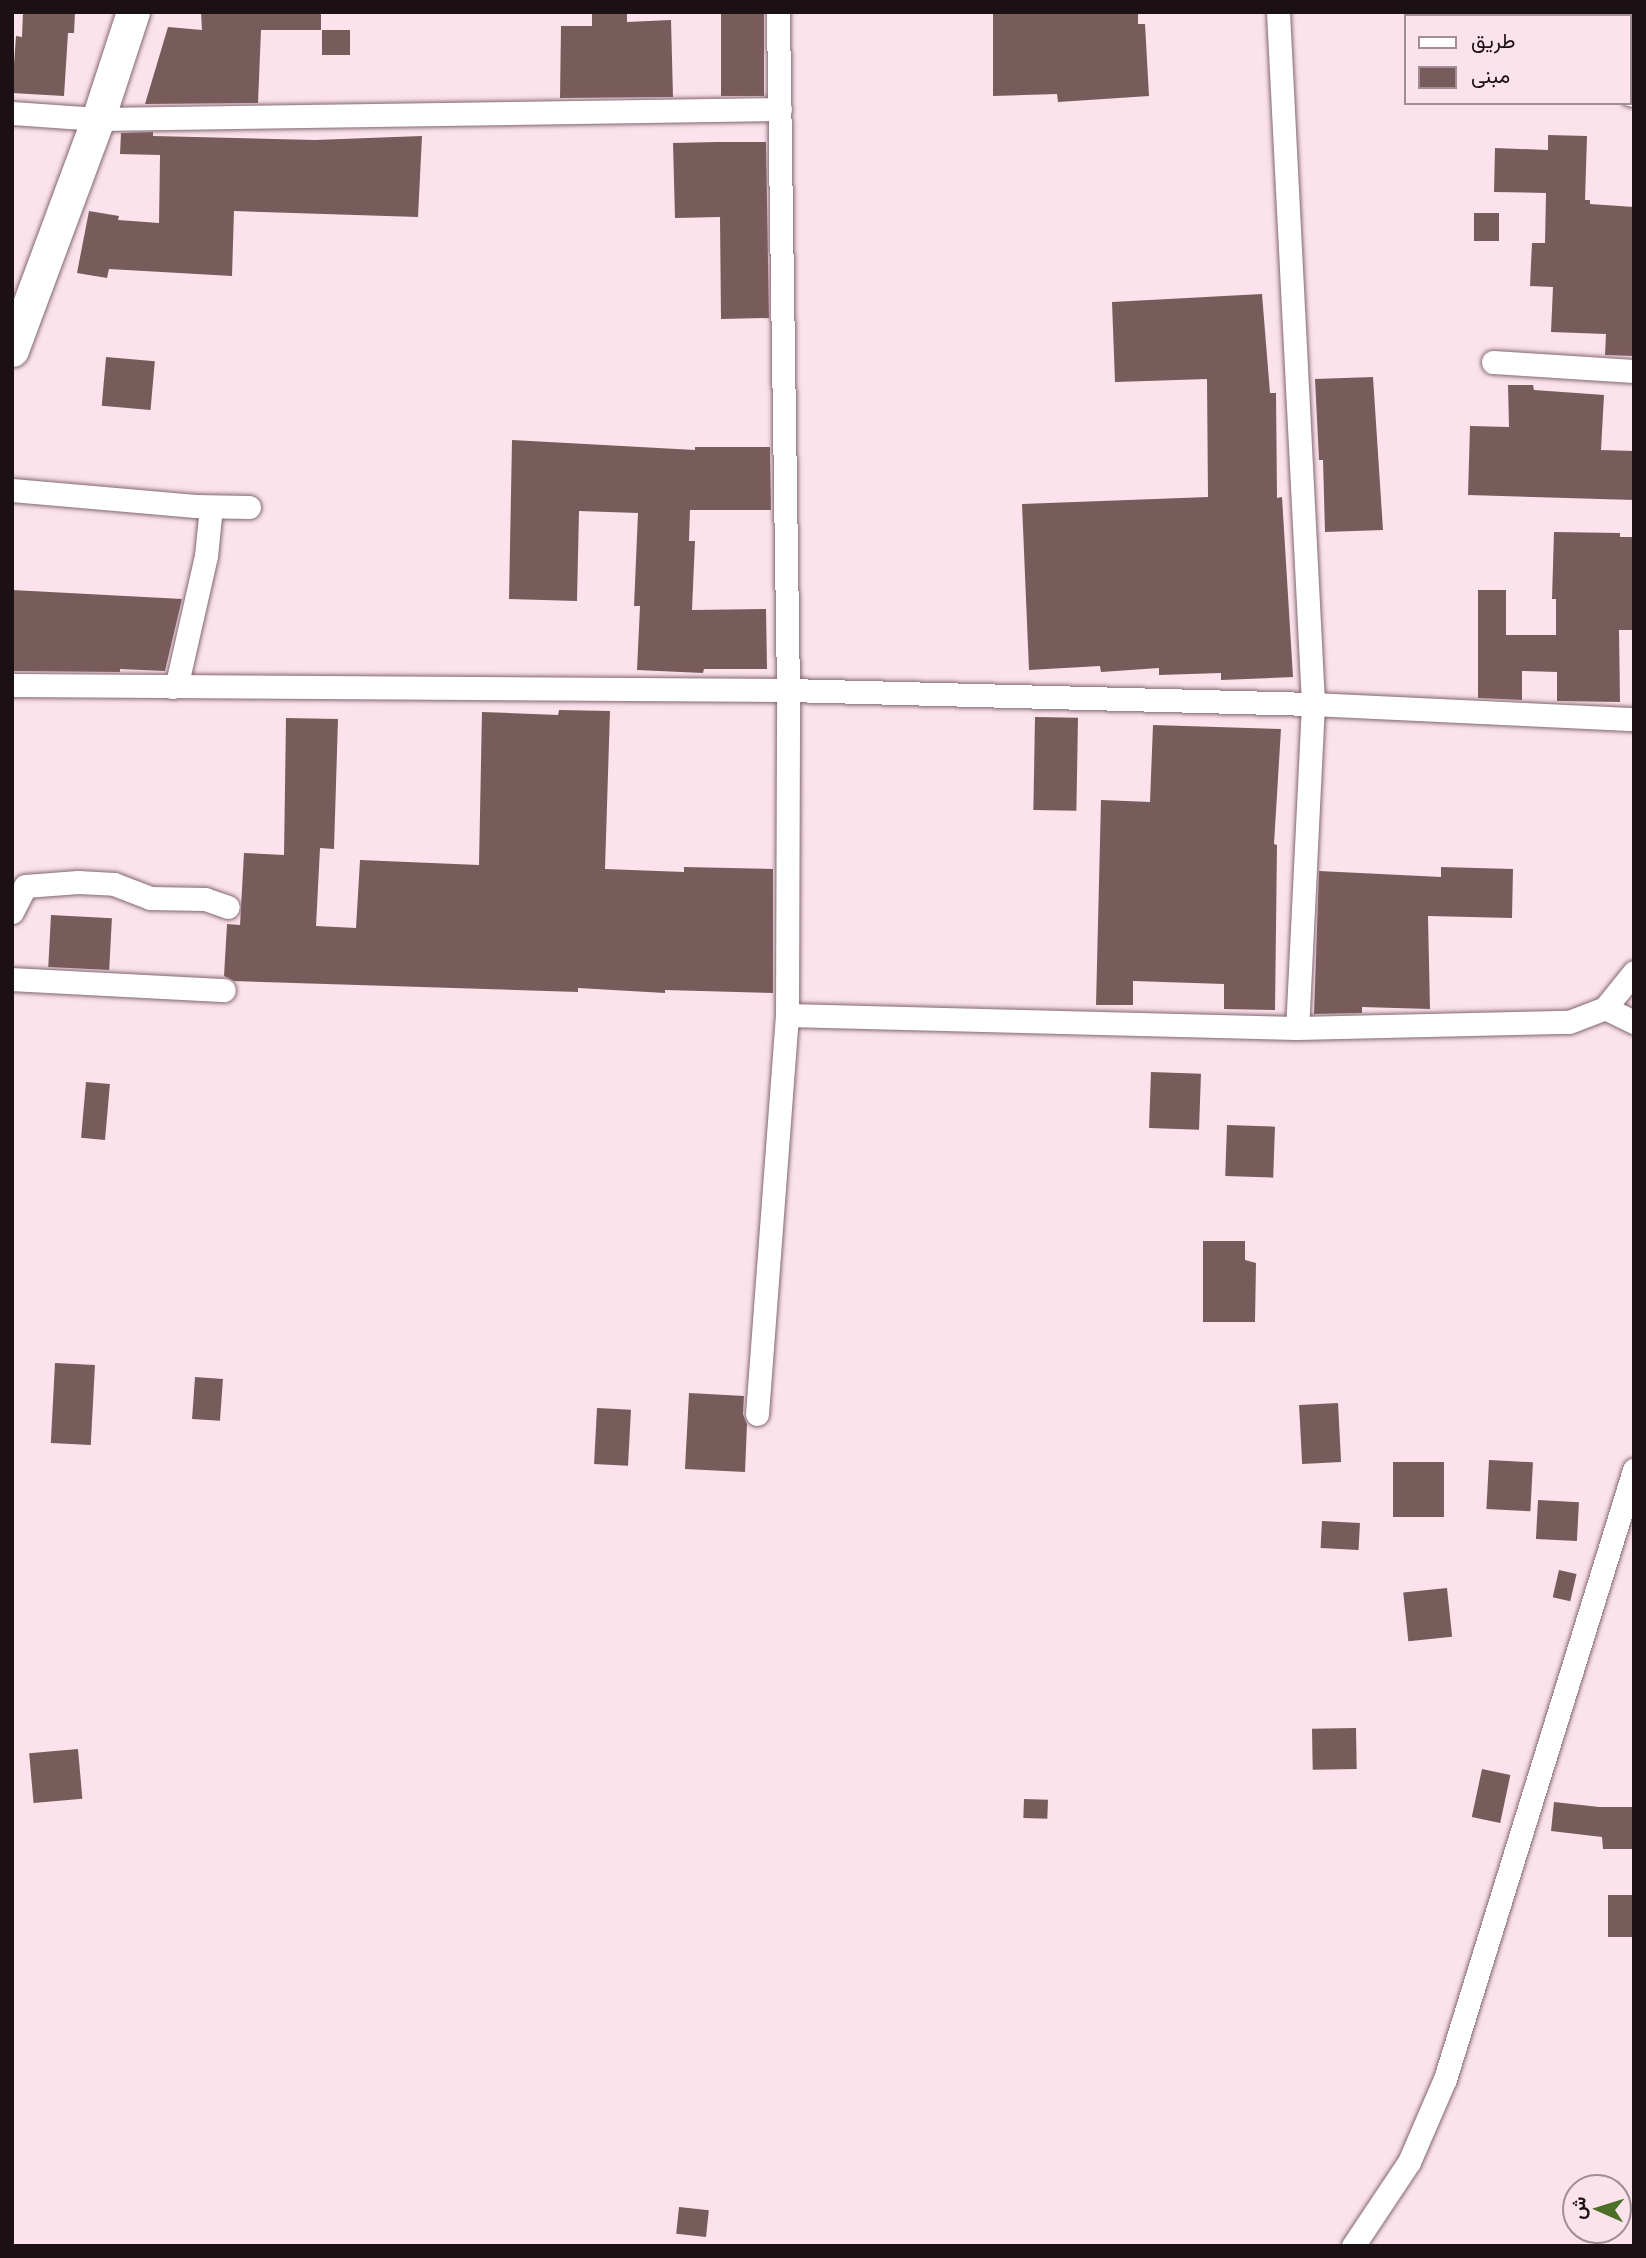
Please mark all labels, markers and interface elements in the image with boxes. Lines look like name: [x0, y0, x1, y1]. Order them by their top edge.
legend: [1404, 14, 1632, 105]
text: طريق: [1471, 27, 1516, 52]
text: مبنى: [1471, 62, 1510, 87]
north arrow: [1562, 2174, 1632, 2244]
text: ش: [1565, 2196, 1590, 2220]

